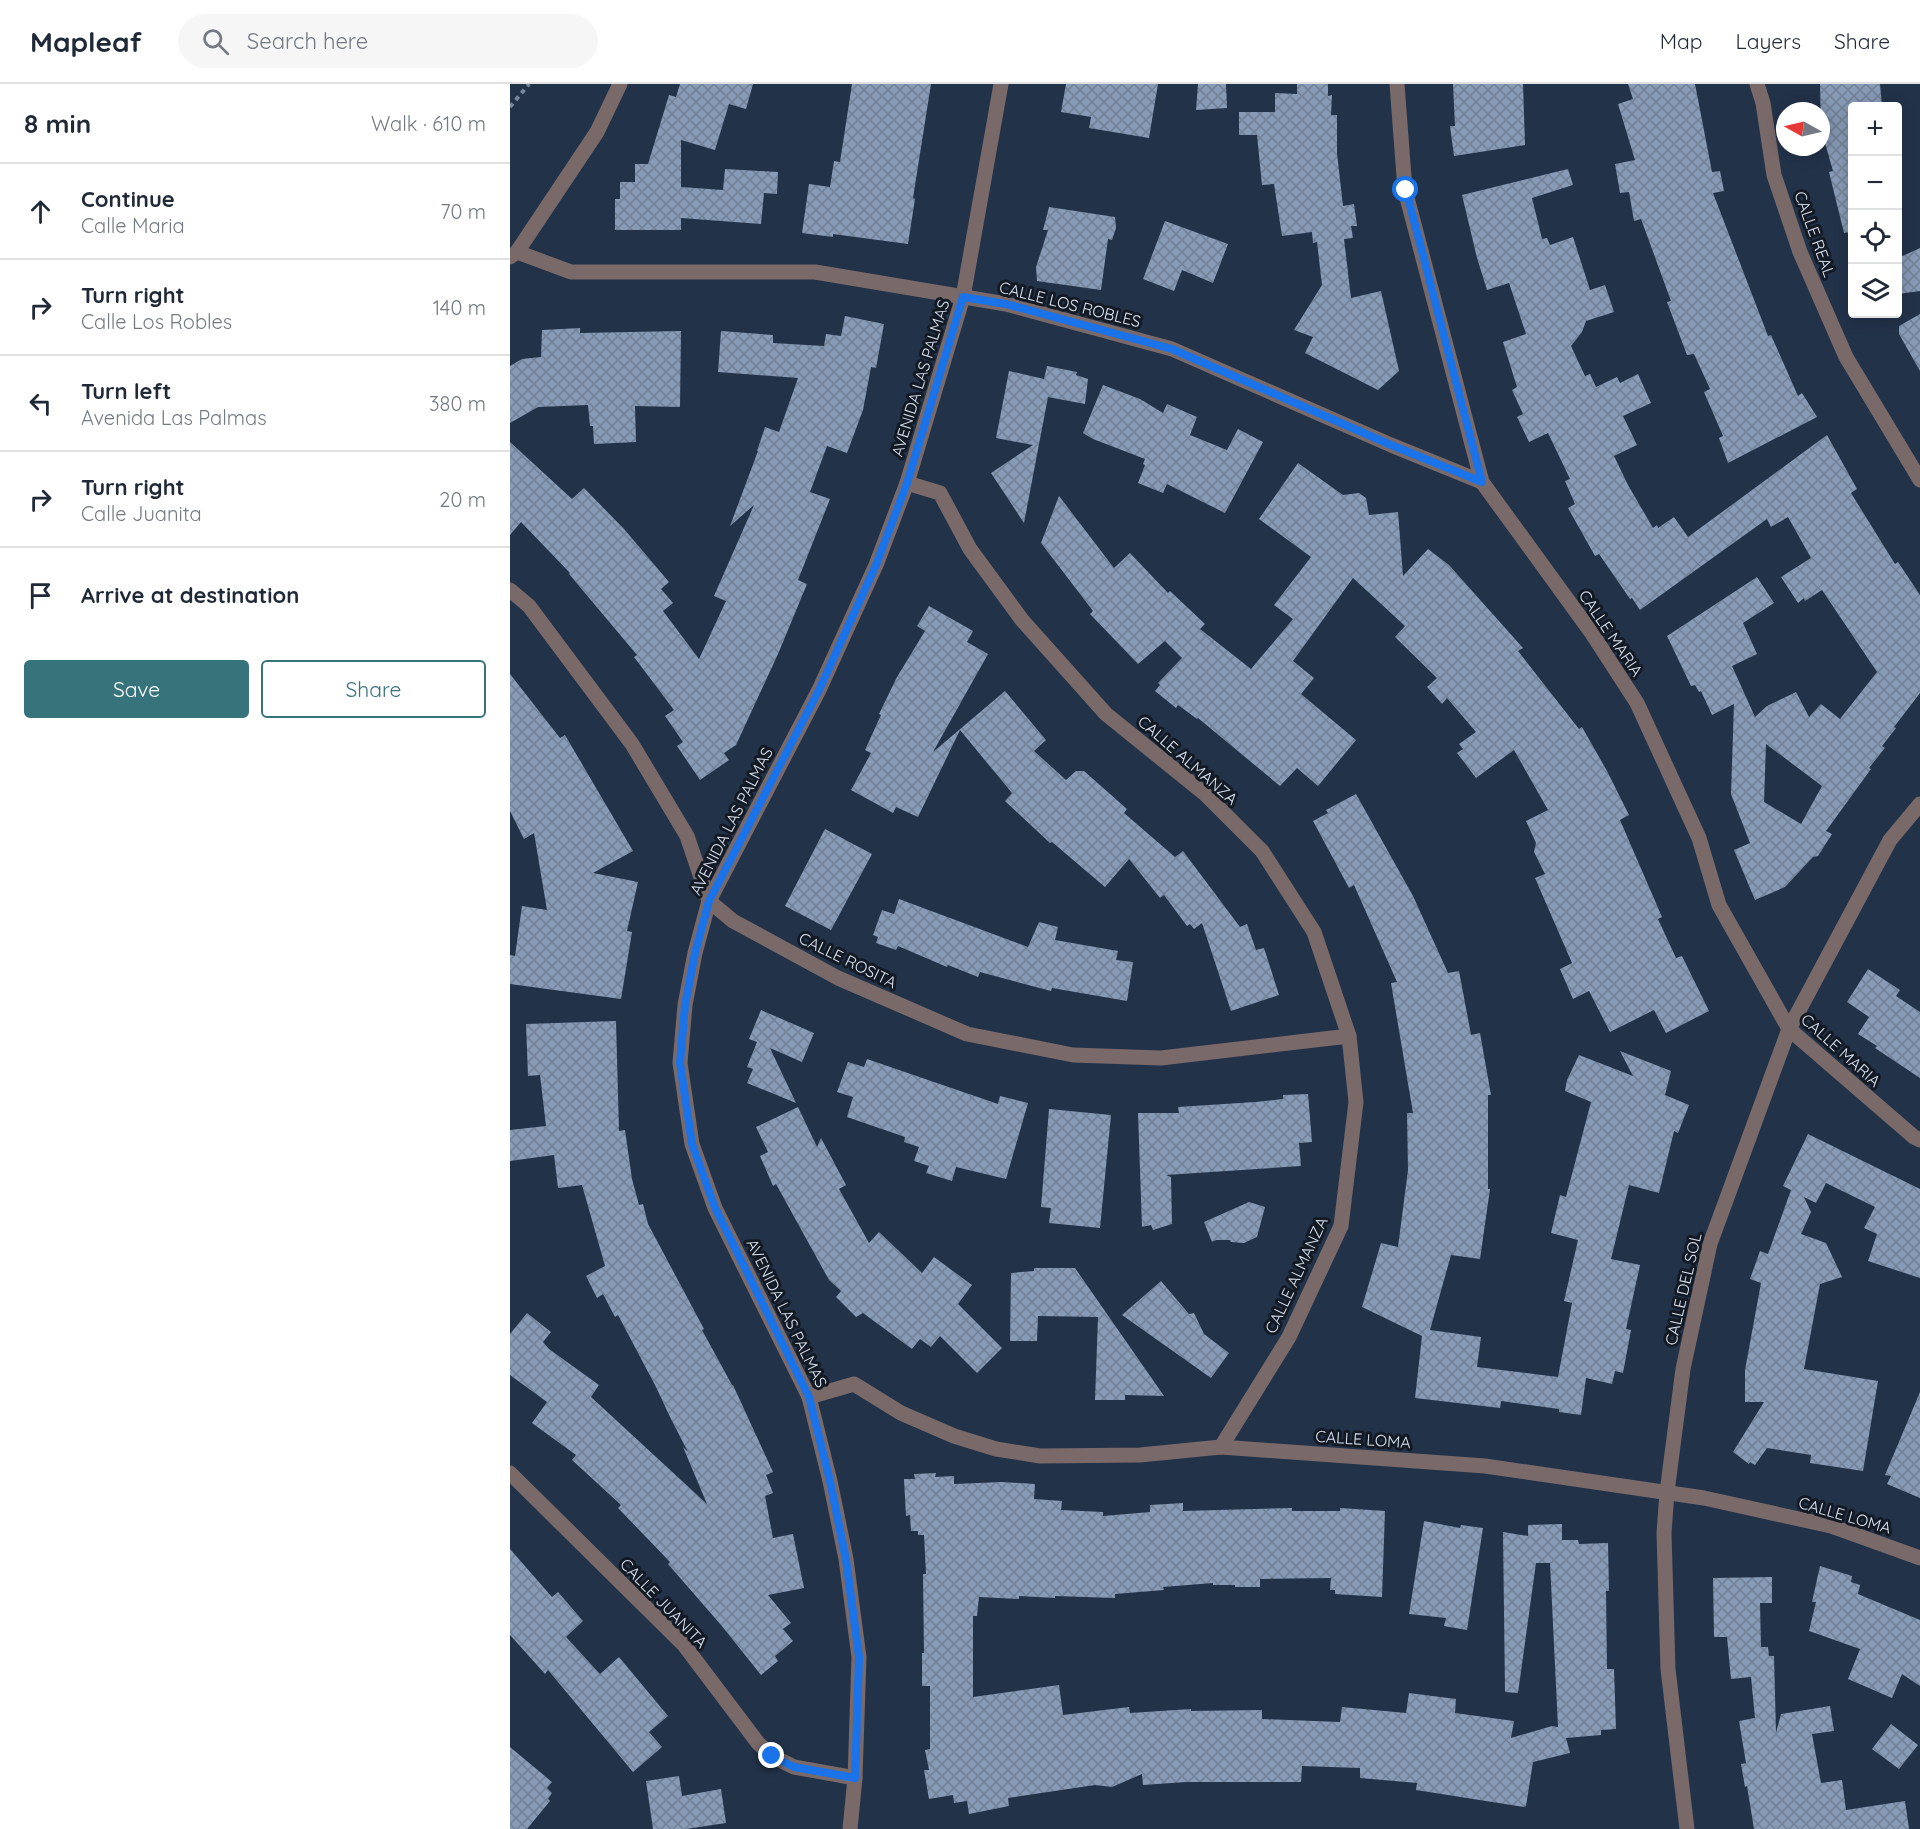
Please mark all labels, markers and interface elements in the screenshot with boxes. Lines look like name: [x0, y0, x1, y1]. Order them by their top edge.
search box: [178, 14, 598, 68]
text: Mapleaf: [30, 24, 142, 59]
icon: search: [199, 25, 232, 58]
text: Search here: [247, 27, 368, 55]
text: Map: [1660, 28, 1703, 54]
text: Layers: [1736, 28, 1801, 54]
text: Share: [1834, 28, 1890, 54]
north arrow: [1776, 102, 1830, 156]
map controls: [1848, 102, 1902, 318]
button: +: [1848, 102, 1902, 156]
text: 8 min: [24, 107, 91, 140]
text: Walk · 610 m: [371, 111, 486, 136]
button: −: [1848, 156, 1902, 210]
route start: [1392, 176, 1418, 202]
text: Continue: [81, 185, 175, 213]
street label: CALLE REAL: [1790, 188, 1840, 280]
icon: ahead: [24, 195, 57, 228]
text: 70 m: [440, 199, 486, 224]
button: locate: [1848, 210, 1902, 264]
text: Calle Maria: [81, 213, 185, 238]
button: layers: [1848, 264, 1902, 318]
street label: CALLE LOS ROBLES: [997, 277, 1143, 331]
text: Turn right: [81, 281, 185, 309]
icon: right: [24, 291, 57, 324]
text: 140 m: [433, 295, 486, 320]
street label: AVENIDA LAS PALMAS: [887, 297, 953, 459]
text: Calle Los Robles: [81, 309, 232, 334]
text: Turn left: [81, 377, 171, 405]
icon: left: [24, 387, 57, 420]
text: 380 m: [429, 391, 486, 416]
text: Avenida Las Palmas: [81, 405, 267, 430]
text: Turn right: [81, 473, 185, 501]
icon: right: [24, 483, 57, 516]
text: 20 m: [439, 487, 486, 512]
text: Calle Juanita: [81, 501, 202, 526]
icon: arrive: [24, 579, 57, 612]
text: Arrive at destination: [81, 581, 299, 609]
street label: CALLE MARIA: [1575, 586, 1647, 680]
button: Save: [24, 660, 249, 718]
button: Share: [261, 660, 486, 718]
street label: CALLE ALMANZA: [1134, 711, 1242, 809]
street label: AVENIDA LAS PALMAS: [685, 744, 777, 898]
street label: CALLE ROSITA: [796, 928, 900, 992]
street label: CALLE MARIA: [1797, 1009, 1885, 1091]
street label: CALLE ALMANZA: [1260, 1214, 1332, 1336]
street label: CALLE DEL SOL: [1660, 1230, 1706, 1347]
street label: AVENIDA LAS PALMAS: [742, 1235, 832, 1391]
street label: CALLE LOMA: [1315, 1426, 1411, 1452]
street label: CALLE LOMA: [1796, 1492, 1894, 1538]
street label: CALLE JUANITA: [616, 1554, 712, 1652]
route end: [758, 1742, 784, 1768]

